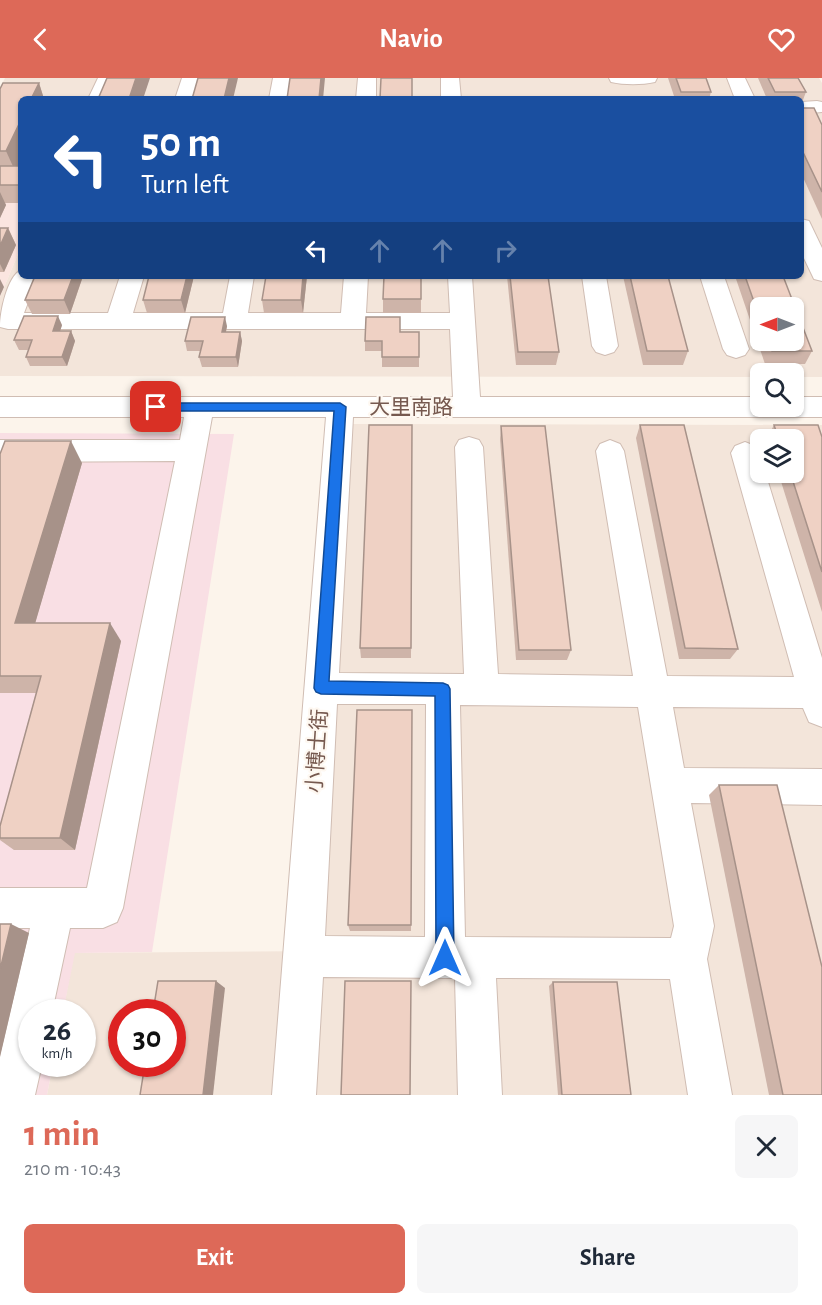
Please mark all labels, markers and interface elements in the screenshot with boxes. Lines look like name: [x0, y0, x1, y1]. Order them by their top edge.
icon: back: [24, 23, 57, 56]
icon: heart: [765, 23, 798, 56]
text: Navio: [379, 25, 443, 52]
icon: left: [42, 120, 120, 198]
text: 50 m: [141, 122, 221, 164]
text: Turn left: [141, 171, 229, 198]
icon: left: [300, 234, 333, 267]
icon: ahead: [363, 234, 396, 267]
icon: ahead: [426, 234, 459, 267]
icon: right: [489, 234, 522, 267]
north arrow: [750, 297, 804, 351]
map controls: [750, 297, 804, 483]
button: search: [750, 363, 804, 417]
pin: [130, 381, 181, 432]
icon: arrive: [139, 390, 172, 423]
street label: 大里南路: [369, 396, 453, 418]
button: layers: [750, 429, 804, 483]
street label: 小博士街: [303, 708, 331, 794]
position arrow: [413, 926, 477, 990]
speed limit sign: 30: [108, 999, 186, 1077]
text: 26: [43, 1016, 71, 1046]
text: km/h: [42, 1046, 72, 1061]
button: close: [735, 1115, 798, 1178]
text: 1 min: [24, 1116, 100, 1152]
text: 210 m · 10:43: [24, 1159, 121, 1179]
button: Exit: [24, 1224, 405, 1293]
button: Share: [417, 1224, 798, 1293]

